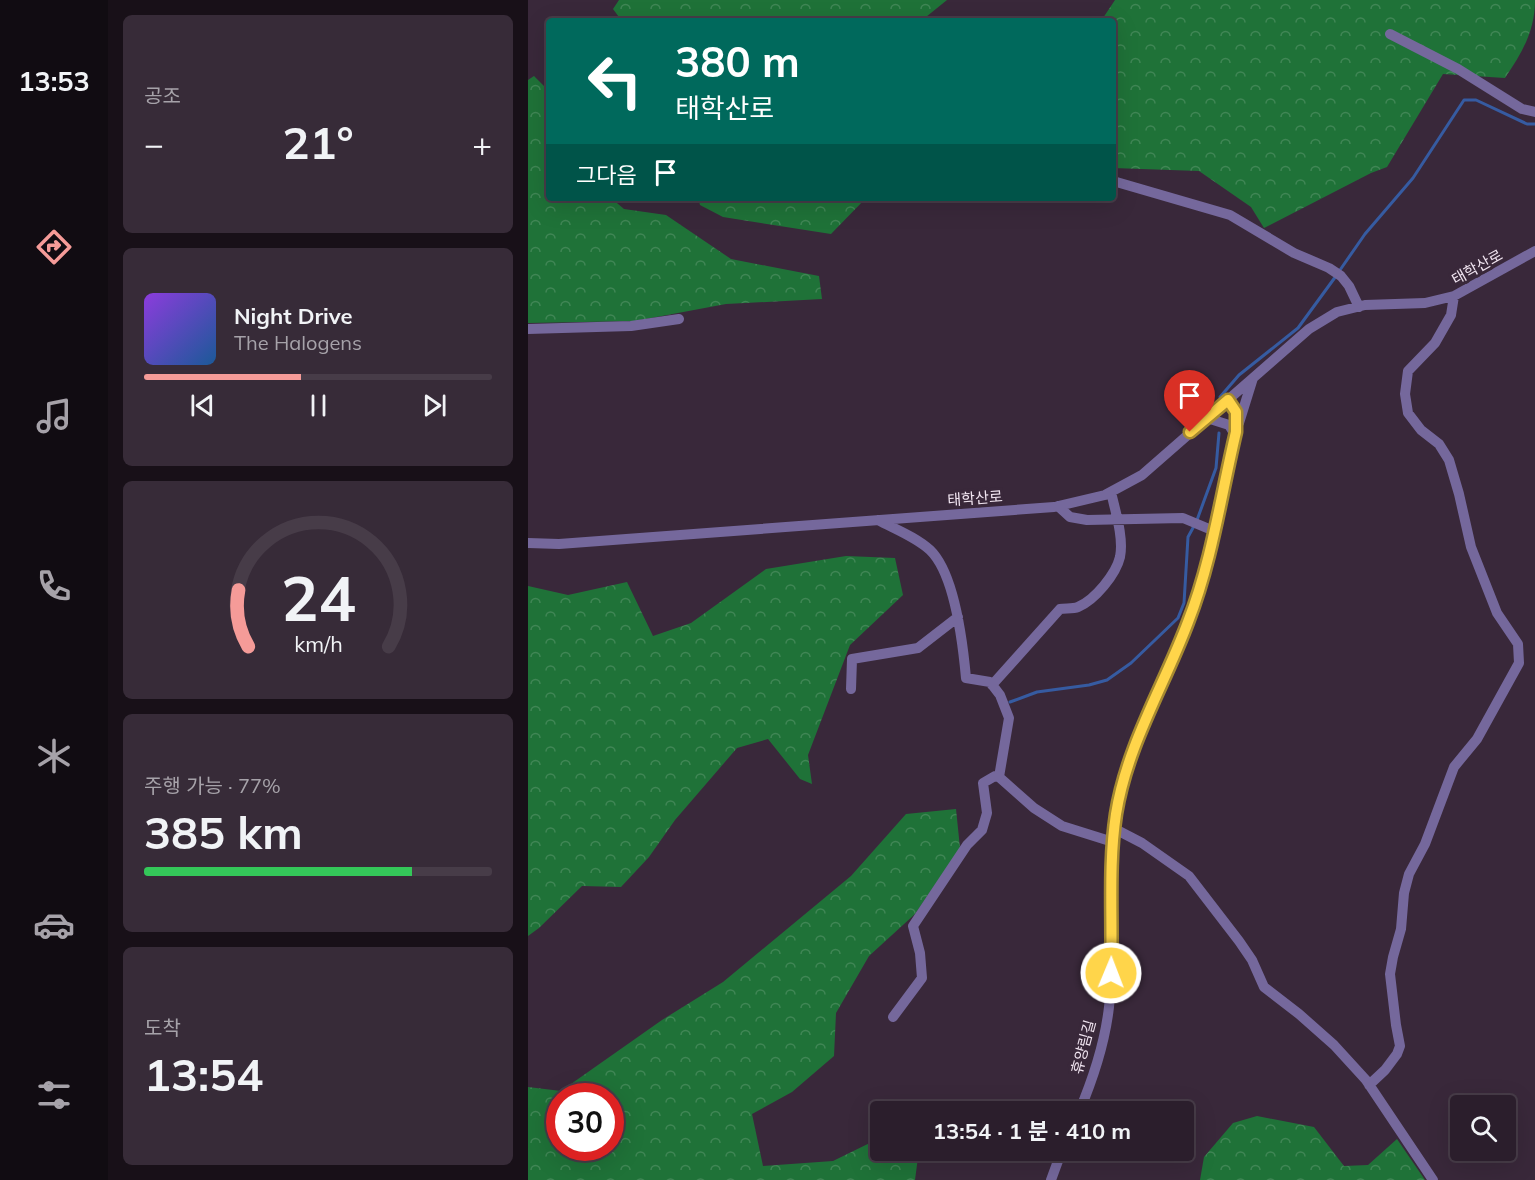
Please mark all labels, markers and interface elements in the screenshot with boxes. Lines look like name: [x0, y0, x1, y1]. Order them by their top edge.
text: 380 m: [675, 35, 800, 88]
icon: left: [576, 42, 654, 120]
text: 13:53: [18, 64, 90, 98]
text: 공조: [144, 83, 181, 108]
text: 태학산로: [675, 91, 774, 125]
text: 21°: [282, 114, 354, 170]
text: −: [144, 123, 164, 164]
text: +: [472, 123, 492, 164]
icon: arrive: [649, 156, 682, 189]
text: 그다음: [576, 161, 637, 189]
icon: directions: [33, 226, 75, 268]
street label: 태학산로: [1448, 245, 1506, 289]
text: Night Drive: [234, 302, 353, 330]
text: The Halogens: [234, 330, 362, 355]
pin: [1164, 370, 1215, 432]
icon: arrive: [1173, 379, 1206, 412]
icon: previous: [186, 389, 219, 422]
icon: pause: [302, 389, 335, 422]
icon: next: [418, 389, 451, 422]
icon: music: [33, 395, 75, 437]
street label: 태학산로: [947, 487, 1003, 509]
text: 24: [281, 558, 355, 637]
icon: phone: [33, 565, 75, 607]
text: km/h: [294, 630, 342, 657]
icon: climate: [33, 735, 75, 777]
text: 주행 가능 · 77%: [144, 773, 281, 798]
text: 385 km: [144, 804, 303, 860]
icon: car: [33, 904, 75, 946]
position arrow: [1079, 941, 1143, 1005]
text: 도착: [144, 1015, 181, 1040]
street label: 휴양림길: [1067, 1018, 1099, 1076]
text: 13:54: [144, 1046, 263, 1102]
icon: filters: [33, 1074, 75, 1116]
speed limit sign: 30: [546, 1083, 624, 1161]
map controls: [1450, 1095, 1516, 1161]
button: search: [1450, 1095, 1516, 1161]
text: 13:54 · 1 분 · 410 m: [933, 1117, 1131, 1145]

